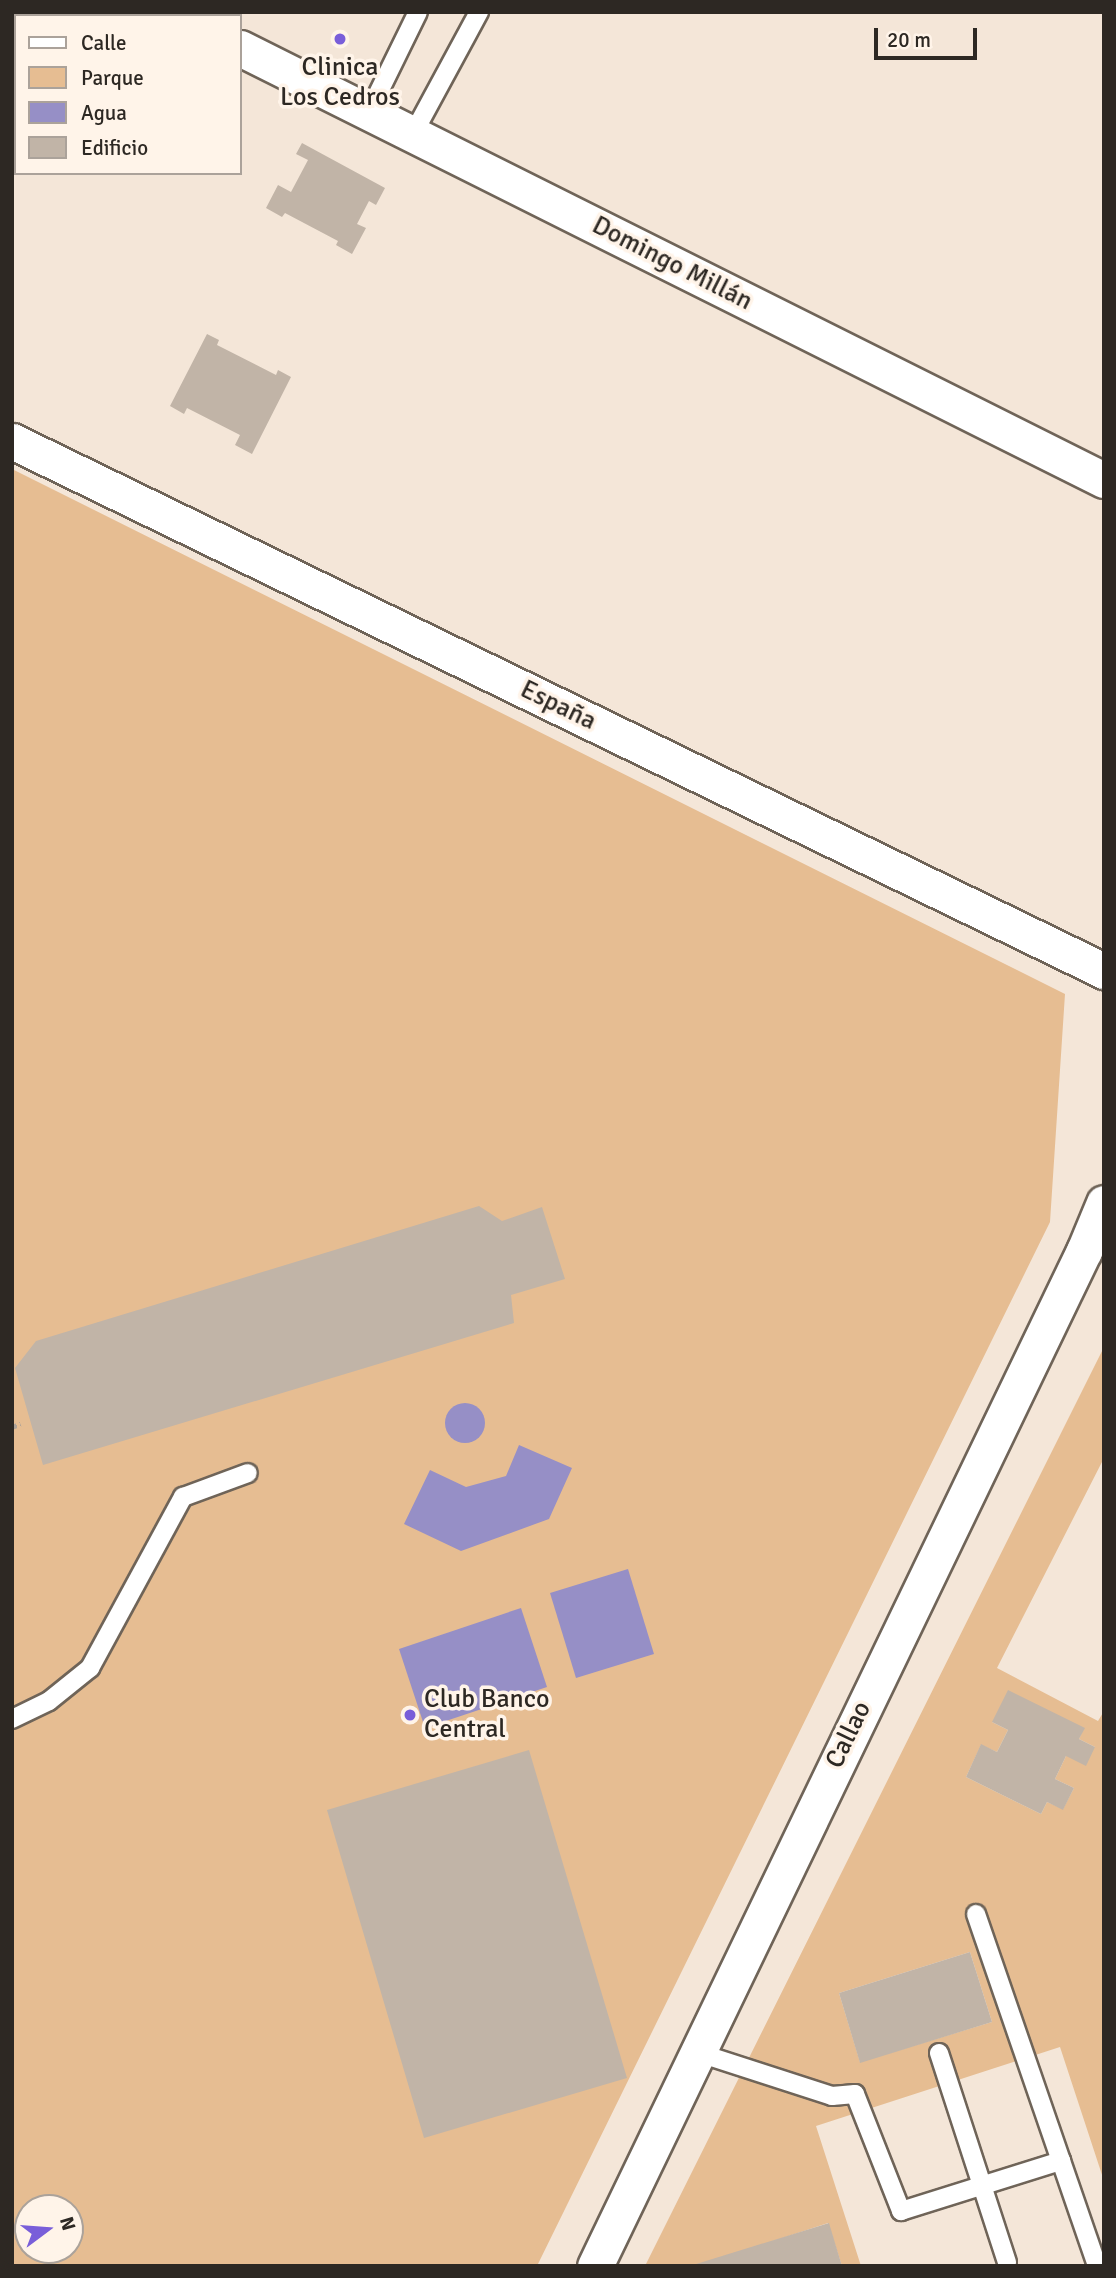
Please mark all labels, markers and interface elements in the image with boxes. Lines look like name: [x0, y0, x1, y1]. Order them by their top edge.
legend: [14, 14, 242, 175]
scale bar: [878, 14, 981, 58]
text: 20 m: [887, 27, 931, 53]
marker: Clinica Los Cedros: [330, 29, 350, 49]
text: Calle: [81, 30, 127, 56]
place label: Clinica Los Cedros: [280, 52, 400, 114]
text: Parque: [81, 65, 144, 91]
text: Agua: [81, 100, 127, 126]
text: Edificio: [81, 135, 148, 161]
street label: Domingo Millán: [587, 210, 757, 318]
street label: España: [515, 674, 601, 738]
place label: Club Banco Central: [424, 1684, 549, 1746]
street label: Callao: [820, 1697, 878, 1773]
marker: Club Banco Central: [402, 1707, 418, 1723]
north arrow: [14, 2194, 84, 2264]
text: N: [54, 2214, 81, 2233]

